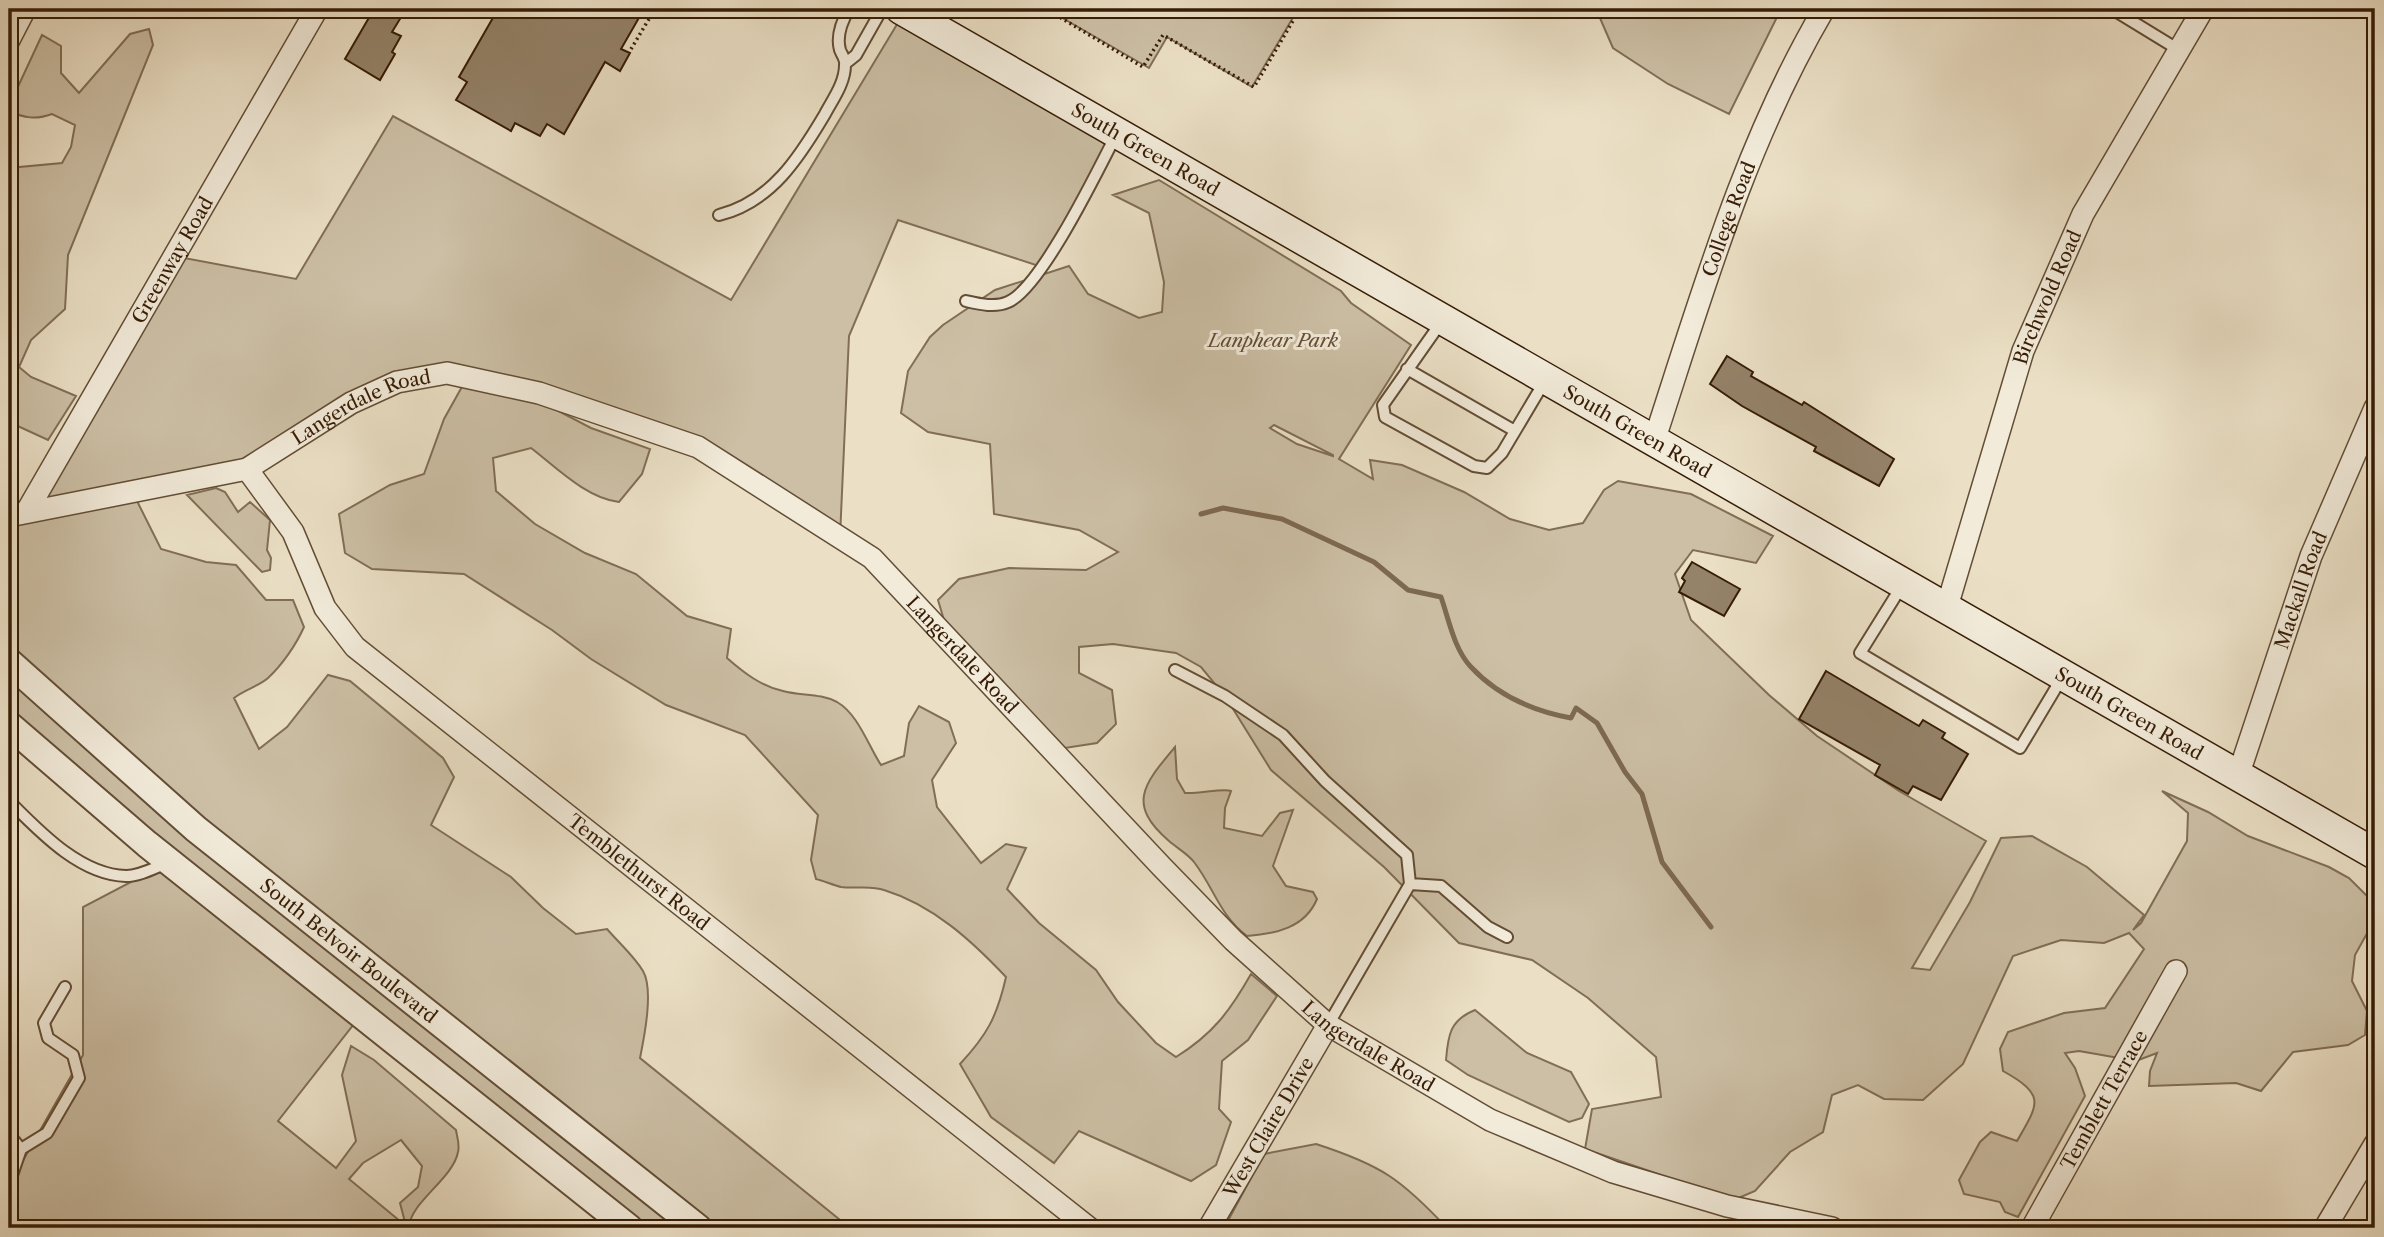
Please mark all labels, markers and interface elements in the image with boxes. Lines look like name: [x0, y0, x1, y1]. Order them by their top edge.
street label: South Green Road: [1068, 98, 1224, 201]
street label: College Road: [1697, 158, 1760, 280]
street label: Greenway Road: [126, 192, 218, 327]
street label: Birchwold Road: [2008, 226, 2086, 367]
park label: Lanphear Park: [1206, 329, 1338, 352]
street label: Langerdale Road: [287, 365, 433, 449]
street label: South Green Road: [1559, 380, 1716, 483]
street label: Mackall Road: [2269, 527, 2332, 652]
street label: Langerdale Road: [902, 591, 1024, 718]
street label: South Green Road: [2051, 662, 2208, 765]
street label: Temblethurst Road: [564, 809, 715, 935]
street label: South Belvoir Boulevard: [256, 873, 442, 1028]
street label: Langerdale Road: [1297, 996, 1439, 1097]
street label: Temblett Terrace: [2056, 1026, 2152, 1174]
street label: West Claire Drive: [1218, 1053, 1318, 1202]

